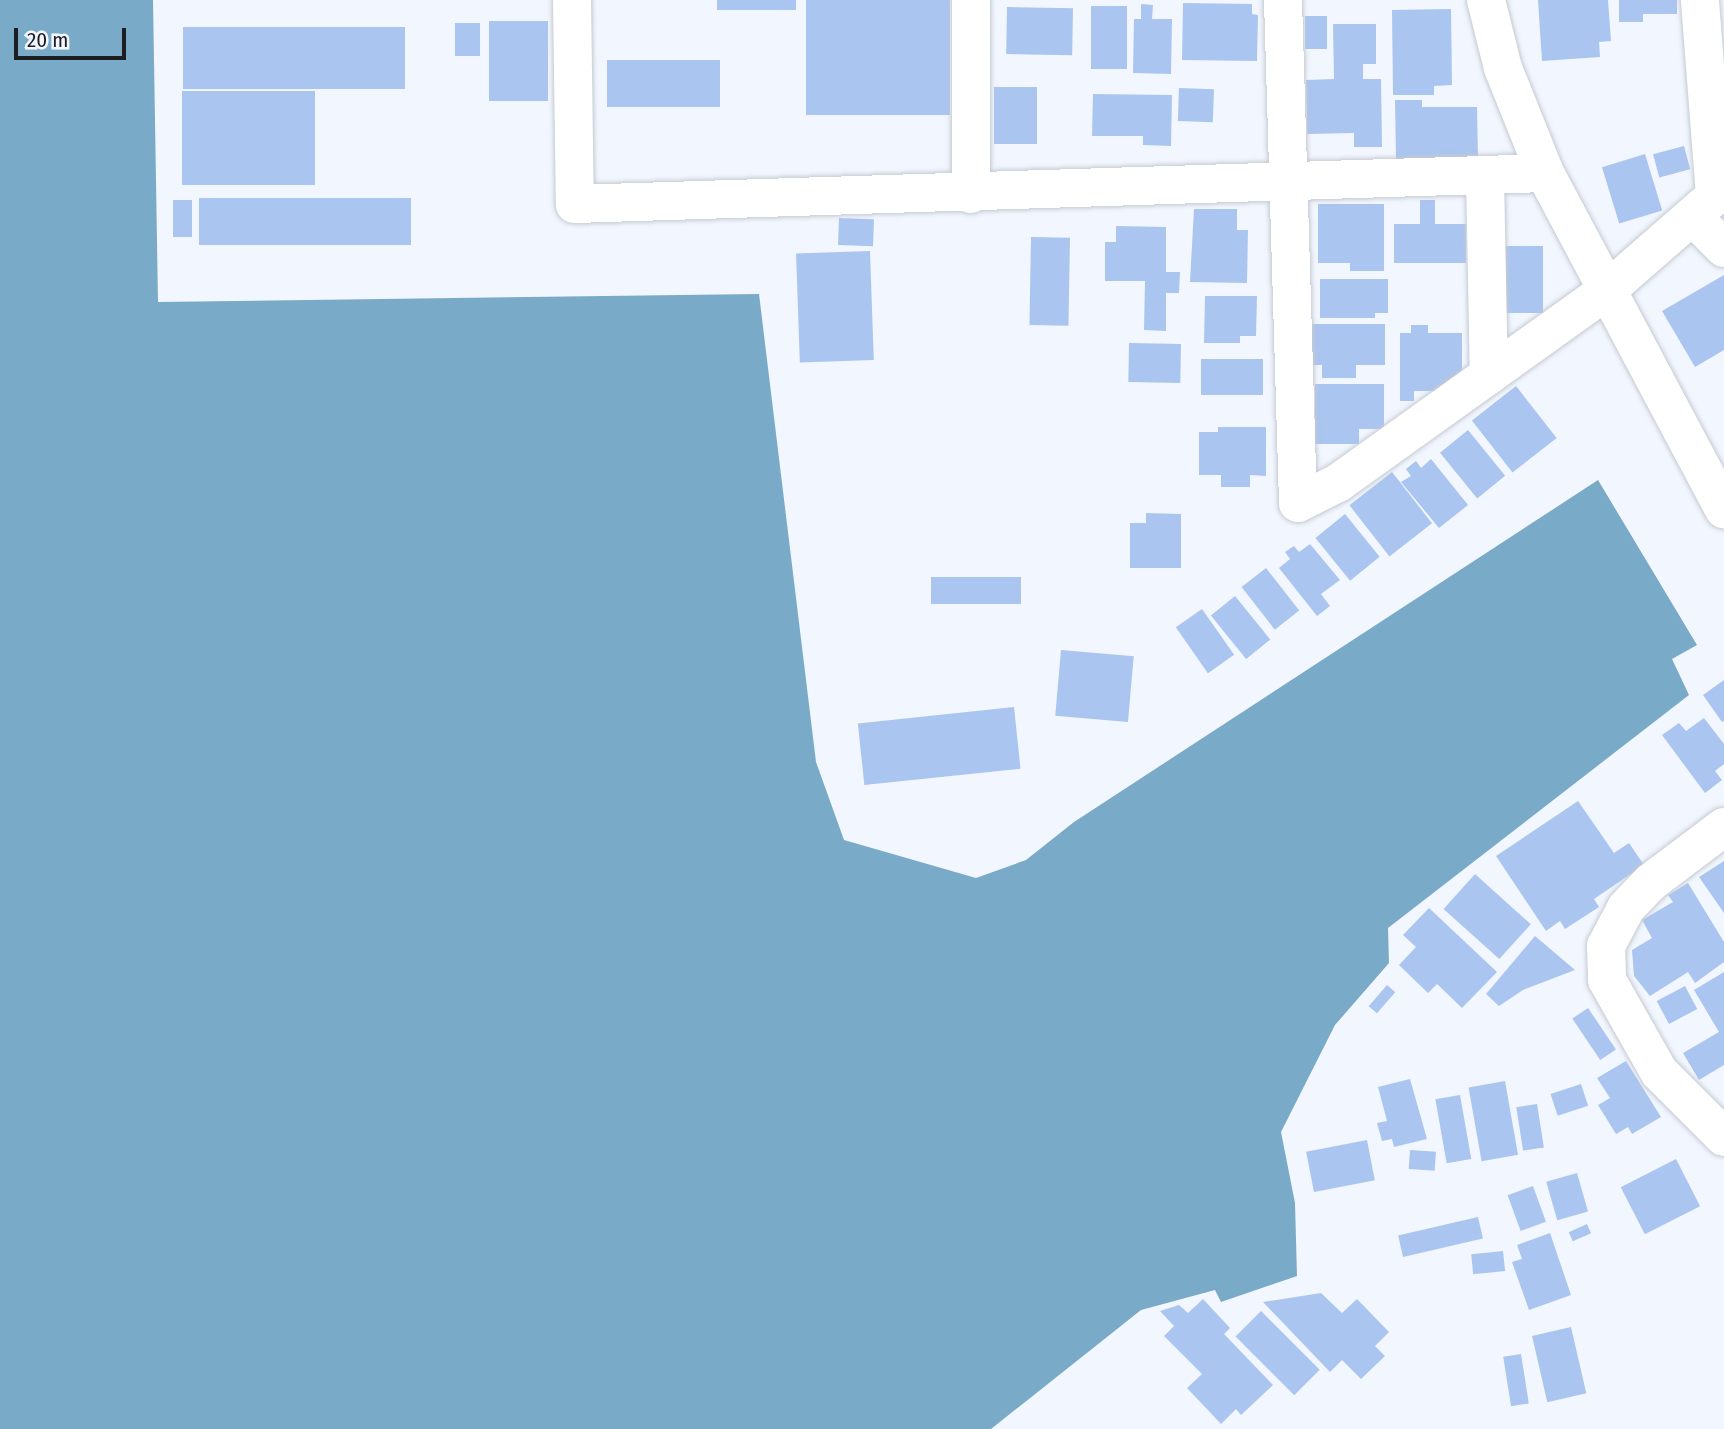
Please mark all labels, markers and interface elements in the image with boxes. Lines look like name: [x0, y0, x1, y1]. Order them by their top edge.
scale bar: [18, 14, 130, 58]
text: 20 m: [27, 27, 68, 53]

